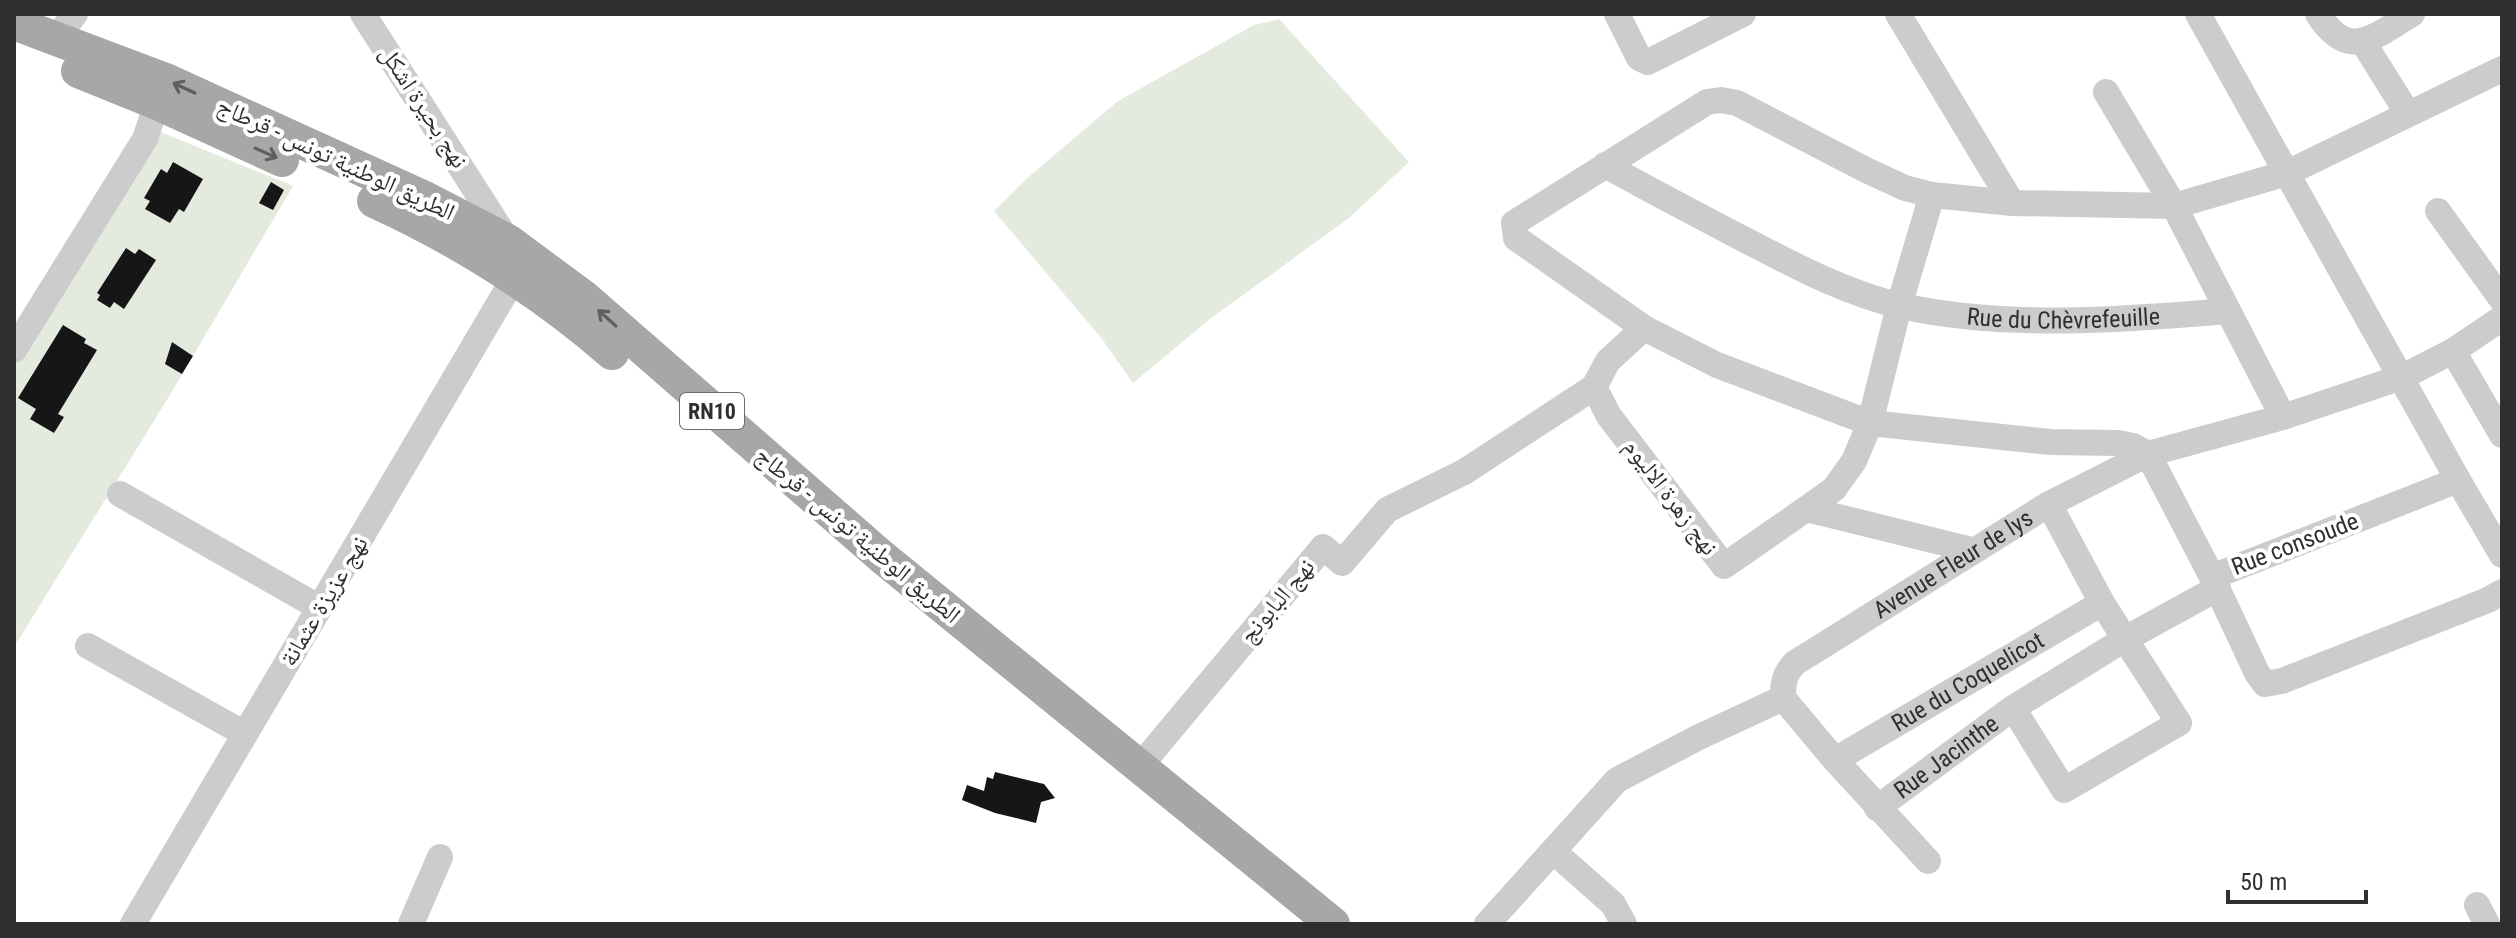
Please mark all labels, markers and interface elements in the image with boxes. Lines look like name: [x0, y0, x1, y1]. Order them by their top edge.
street label: نهج بحيرة اشكل: [373, 41, 474, 174]
one-way arrow: [172, 80, 196, 95]
street label: الطريق الوطنية تونس - قرطاج: [212, 92, 459, 227]
one-way arrow: [254, 146, 278, 161]
street label: Rue du Chèvrefeuille: [1966, 302, 2161, 335]
one-way arrow: [598, 309, 618, 327]
road number: RN10: [680, 393, 744, 429]
street label: نهج زهرة الاليوم: [1617, 433, 1724, 562]
street label: الطريق الوطنية تونس - قرطاج: [749, 441, 966, 630]
street label: Avenue Fleur de lys: [1868, 504, 2038, 624]
street label: Rue consoude: [2228, 507, 2362, 581]
street label: نهج عزيزة عثمانة: [274, 531, 375, 672]
street label: نهج البابونج: [1234, 553, 1321, 650]
street label: Rue du Coquelicot: [1887, 626, 2049, 738]
street label: Rue Jacinthe: [1889, 710, 2004, 805]
scale bar: [2228, 854, 2366, 904]
text: 50 m: [2240, 868, 2287, 896]

